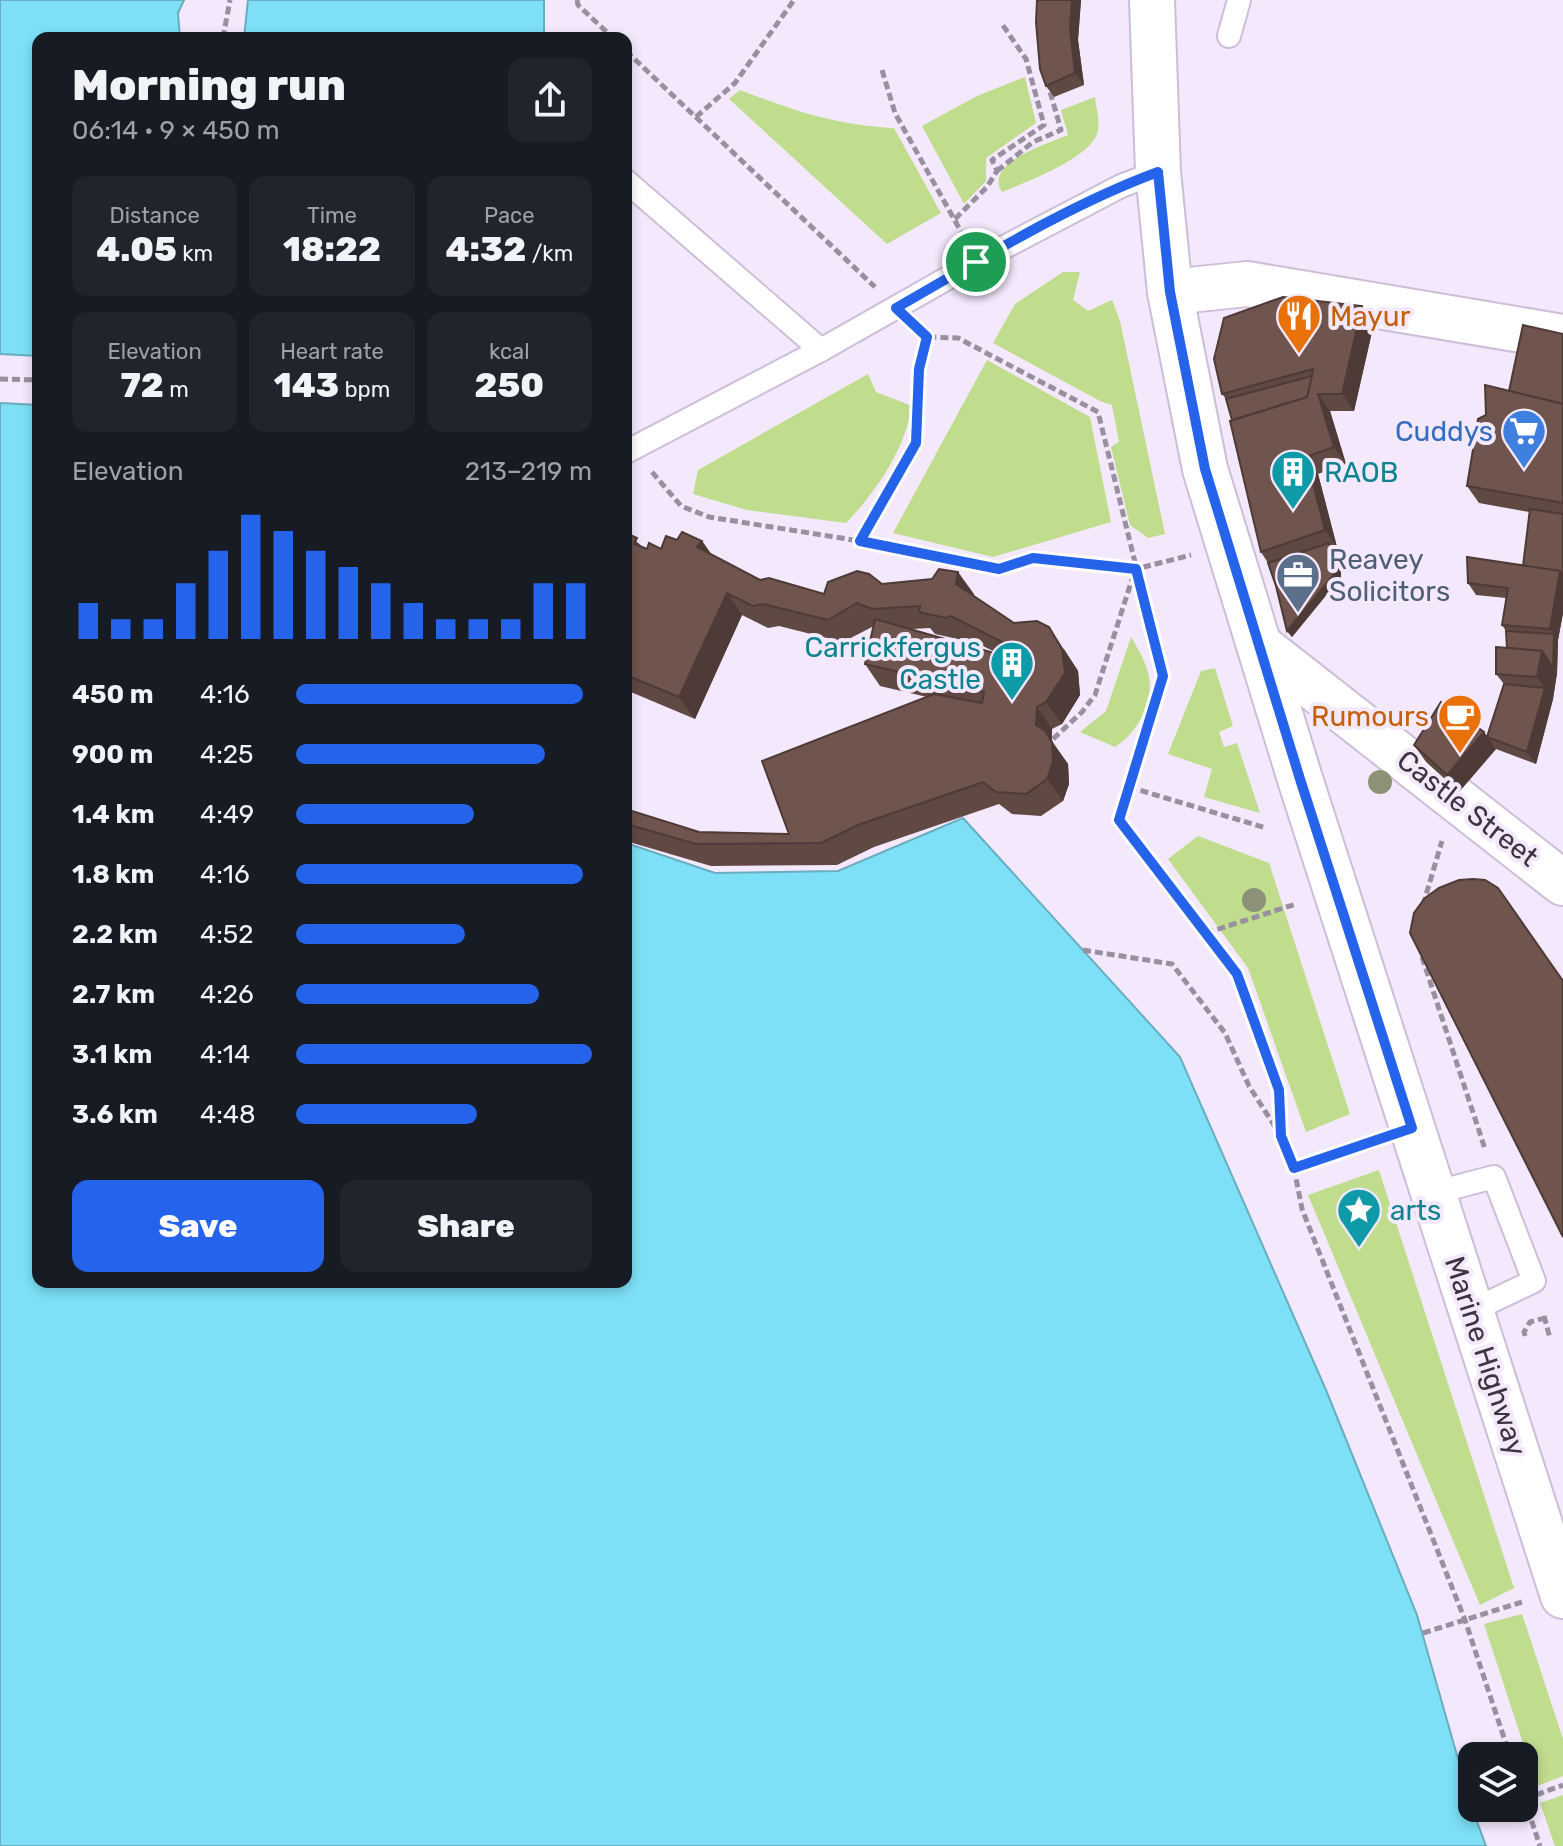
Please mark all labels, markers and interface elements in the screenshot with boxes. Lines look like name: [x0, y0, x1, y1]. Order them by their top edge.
button: share: [508, 58, 592, 142]
text: Morning run: [72, 59, 346, 111]
text: 06:14 · 9 × 450 m: [72, 115, 280, 146]
text: Distance: [110, 202, 200, 229]
text: Time: [307, 202, 357, 229]
text: Pace: [484, 202, 535, 229]
pin: [942, 228, 1010, 296]
text: 4.05: [96, 229, 177, 270]
text: 18:22: [283, 229, 381, 270]
text: 4:32: [445, 229, 526, 270]
text: km: [177, 240, 213, 267]
text: /km: [526, 240, 573, 267]
icon: arrive: [954, 240, 998, 284]
restaurant icon: Mayur: [1275, 292, 1323, 355]
place label: Mayur: [1330, 300, 1411, 333]
text: Elevation: [108, 338, 202, 365]
text: Heart rate: [280, 338, 384, 365]
text: kcal: [489, 338, 530, 365]
text: 72: [120, 365, 164, 406]
text: 143: [274, 365, 339, 406]
text: 250: [475, 365, 544, 406]
text: m: [164, 376, 189, 403]
text: bpm: [339, 376, 390, 403]
supermarket icon: Cuddys: [1500, 407, 1548, 470]
place label: Cuddys: [1395, 415, 1493, 448]
building icon: RAOB: [1269, 448, 1317, 511]
text: Elevation: [72, 456, 183, 487]
text: 213–219 m: [465, 456, 592, 487]
place label: RAOB: [1324, 456, 1398, 489]
place label: Reavey Solicitors: [1329, 543, 1450, 608]
office icon: Reavey Solicitors: [1274, 551, 1322, 614]
place label: Carrickfergus Castle: [805, 631, 981, 696]
building icon: Carrickfergus Castle: [988, 639, 1036, 702]
text: 450 m: [72, 679, 154, 710]
text: 4:16: [200, 679, 250, 710]
cafe icon: Rumours: [1436, 692, 1484, 755]
place label: Rumours: [1311, 700, 1429, 733]
text: 900 m: [72, 739, 153, 770]
text: 4:25: [200, 739, 254, 770]
street label: Castle Street: [1391, 743, 1545, 874]
text: 1.4 km: [72, 799, 154, 830]
text: 4:49: [200, 799, 254, 830]
text: 1.8 km: [72, 859, 154, 890]
text: 4:16: [200, 859, 250, 890]
text: 2.2 km: [72, 919, 158, 950]
text: 4:52: [200, 919, 254, 950]
text: 2.7 km: [72, 979, 155, 1010]
text: 4:26: [200, 979, 254, 1010]
text: 3.1 km: [72, 1039, 152, 1070]
text: 4:14: [200, 1039, 250, 1070]
text: 3.6 km: [72, 1099, 158, 1130]
text: 4:48: [200, 1099, 255, 1130]
button: Save: [72, 1180, 324, 1272]
button: Share: [340, 1180, 592, 1272]
place icon: arts: [1335, 1186, 1383, 1249]
place label: arts: [1390, 1194, 1441, 1227]
street label: Marine Highway: [1438, 1252, 1533, 1460]
map controls: [1458, 1742, 1538, 1822]
button: layers: [1458, 1742, 1538, 1822]

